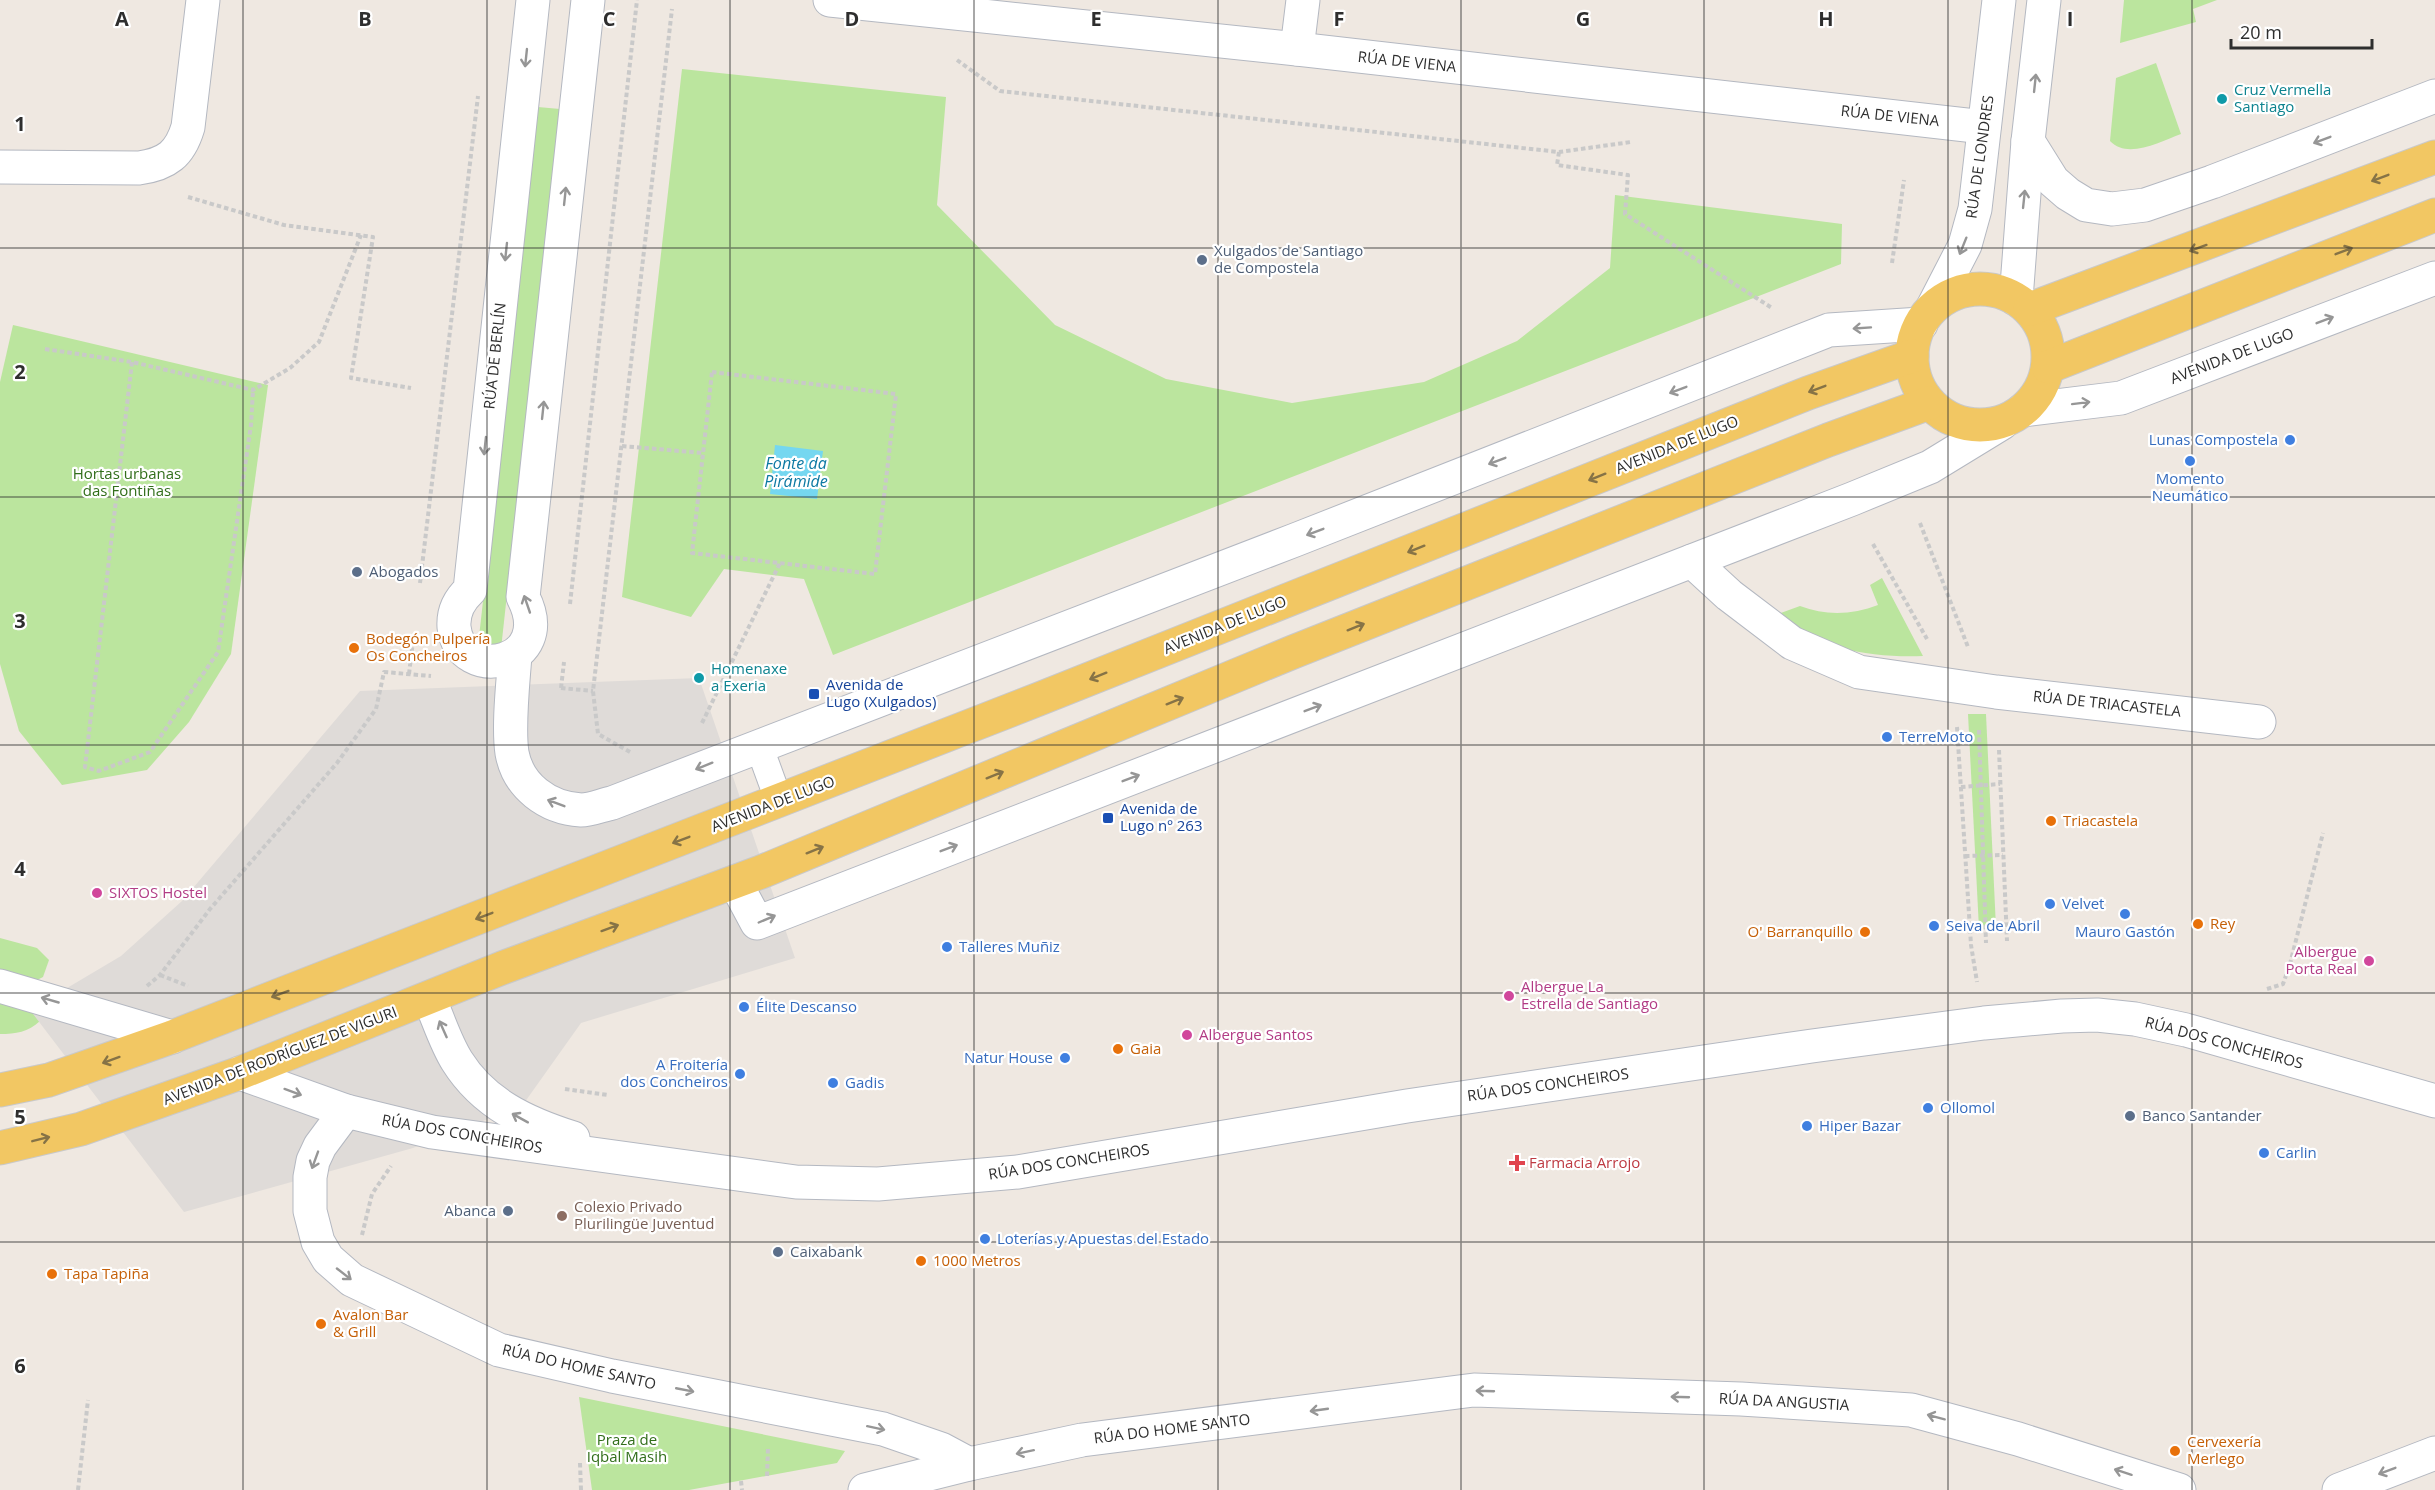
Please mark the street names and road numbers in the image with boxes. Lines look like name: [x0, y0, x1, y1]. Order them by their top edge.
street label: RÚA DE VIENA: [1357, 46, 1458, 76]
street label: RÚA DE LONDRES: [1960, 94, 1998, 220]
street label: RÚA DE VIENA: [1840, 100, 1941, 130]
street label: RÚA DE BERLÍN: [478, 301, 510, 410]
street label: AVENIDA DE LUGO: [2167, 322, 2296, 388]
street label: AVENIDA DE LUGO: [1612, 410, 1741, 478]
street label: AVENIDA DE LUGO: [1160, 590, 1289, 658]
street label: RÚA DE TRIACASTELA: [2032, 685, 2183, 721]
street label: AVENIDA DE LUGO: [708, 770, 837, 836]
street label: AVENIDA DE RODRÍGUEZ DE VIGURI: [160, 1001, 399, 1109]
street label: RÚA DOS CONCHEIROS: [2143, 1011, 2305, 1073]
street label: RÚA DOS CONCHEIROS: [1466, 1063, 1630, 1105]
street label: RÚA DOS CONCHEIROS: [380, 1109, 544, 1157]
street label: RÚA DOS CONCHEIROS: [987, 1138, 1151, 1184]
street label: RÚA DO HOME SANTO: [500, 1339, 658, 1393]
street label: RÚA DA ANGUSTIA: [1718, 1388, 1850, 1414]
street label: RÚA DO HOME SANTO: [1093, 1408, 1251, 1448]

